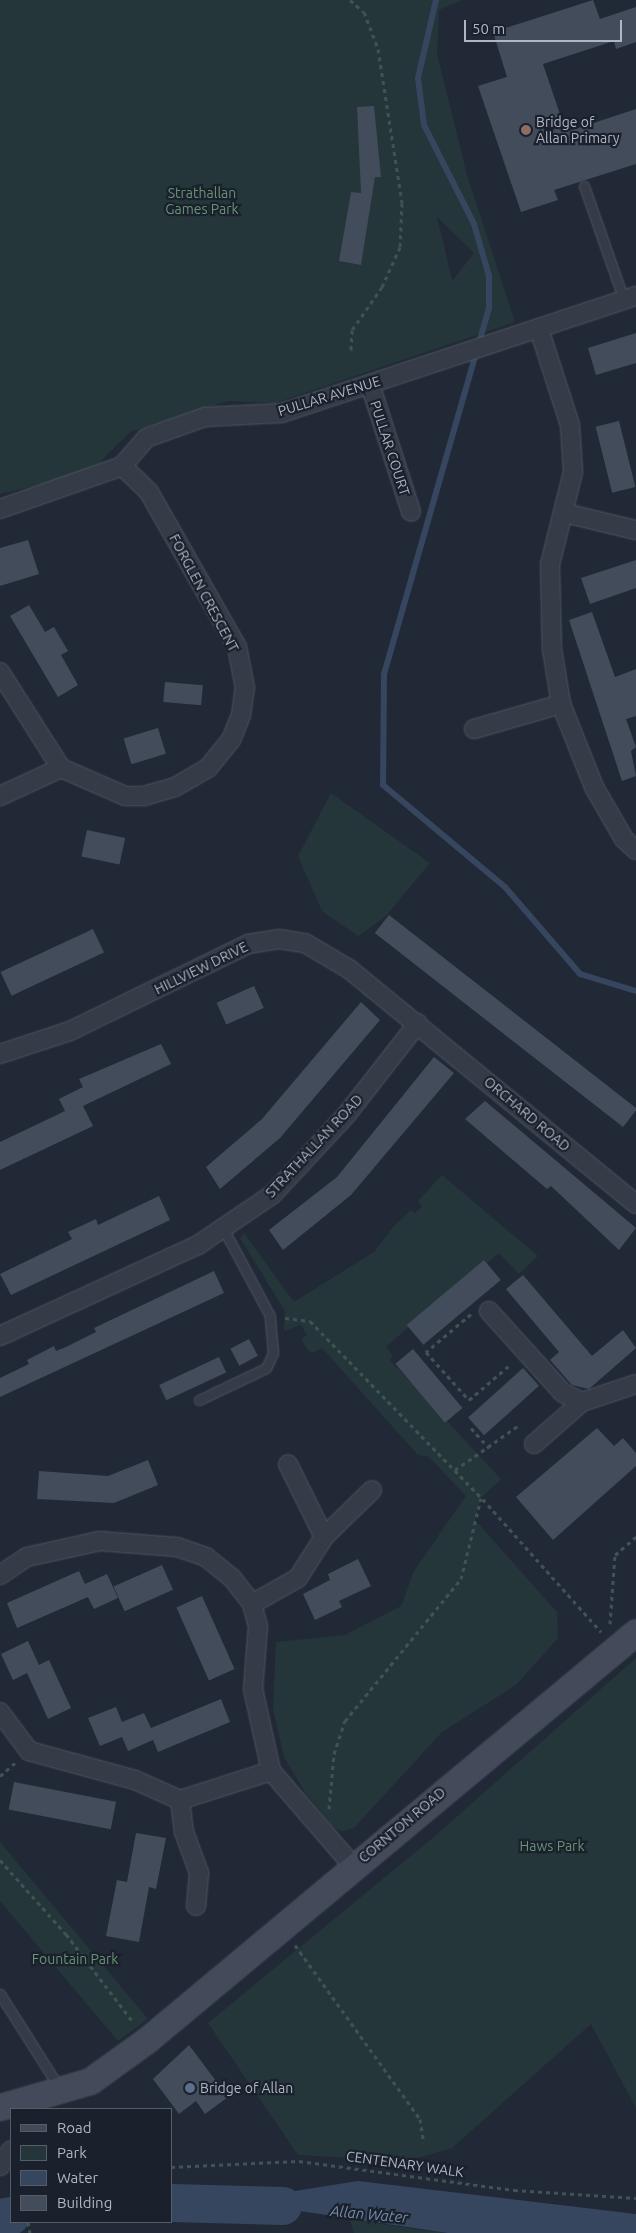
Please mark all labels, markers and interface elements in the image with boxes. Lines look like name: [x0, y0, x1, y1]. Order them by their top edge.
scale bar: [466, 10, 624, 42]
text: 50 m: [472, 20, 505, 37]
place label: Bridge of Allan Primary: [536, 114, 620, 146]
marker: Bridge of Allan Primary: [520, 124, 532, 136]
park label: Strathallan Games Park: [165, 185, 239, 218]
street label: PULLAR AVENUE: [276, 372, 382, 420]
street label: PULLAR COURT: [367, 398, 413, 498]
street label: FORGLEN CRESCENT: [166, 531, 242, 655]
street label: HILLVIEW DRIVE: [152, 938, 250, 998]
street label: ORCHARD ROAD: [481, 1073, 573, 1155]
street label: STRATHALLAN ROAD: [262, 1091, 366, 1201]
street label: CORNTON ROAD: [355, 1784, 449, 1866]
park label: Haws Park: [520, 1838, 584, 1854]
park label: Fountain Park: [32, 1951, 118, 1967]
place label: Bridge of Allan: [200, 2080, 293, 2096]
marker: Bridge of Allan: [184, 2082, 196, 2094]
legend: [10, 2108, 172, 2223]
text: Road: [57, 2119, 92, 2136]
text: Park: [57, 2144, 87, 2161]
street label: CENTENARY WALK: [345, 2147, 465, 2181]
text: Water: [57, 2169, 98, 2186]
text: Building: [57, 2194, 112, 2211]
water label: Allan Water: [329, 2202, 409, 2226]

